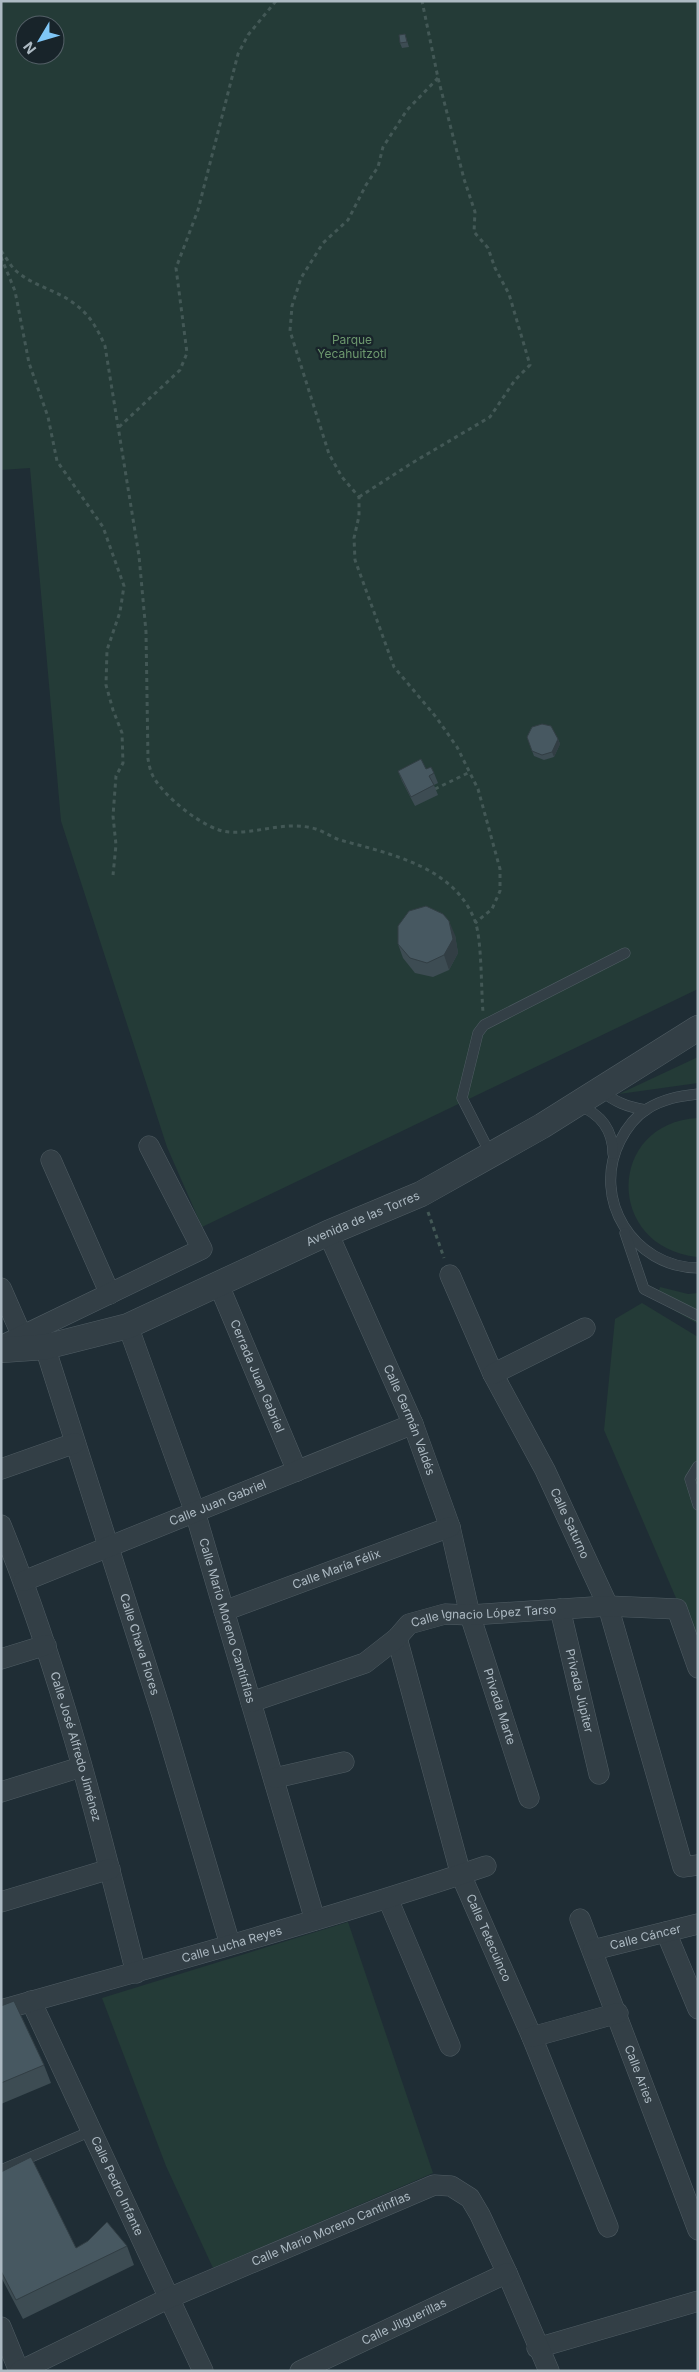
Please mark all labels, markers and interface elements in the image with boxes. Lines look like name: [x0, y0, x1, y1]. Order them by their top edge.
north arrow: [15, 15, 65, 65]
text: N: [19, 39, 39, 58]
park label: Parque Yecahuitzotl: [317, 332, 387, 361]
street label: Avenida de las Torres: [304, 1187, 422, 1249]
street label: Cerrada Juan Gabriel: [227, 1317, 288, 1435]
street label: Calle Germán Valdés: [381, 1362, 439, 1477]
street label: Calle Juan Gabriel: [167, 1476, 268, 1529]
street label: Calle Saturno: [547, 1485, 593, 1561]
street label: Calle Mario Moreno Cantínflas: [196, 1536, 259, 1705]
street label: Calle María Félix: [290, 1545, 383, 1592]
street label: Calle Chava Flores: [117, 1591, 163, 1697]
street label: Calle Ignacio López Tarso: [409, 1601, 557, 1630]
street label: Privada Júpiter: [563, 1647, 597, 1735]
street label: Privada Marte: [481, 1666, 519, 1747]
street label: Calle José Alfredo Jiménez: [47, 1670, 105, 1823]
street label: Calle Tetecuinco: [463, 1891, 515, 1984]
street label: Calle Cáncer: [608, 1920, 683, 1953]
street label: Calle Lucha Reyes: [180, 1922, 284, 1966]
street label: Calle Aries: [622, 2043, 657, 2105]
street label: Calle Pedro Infante: [88, 2134, 147, 2238]
street label: Calle Mario Moreno Cantínflas: [249, 2188, 413, 2269]
street label: Calle Jilguerillas: [359, 2295, 449, 2348]

